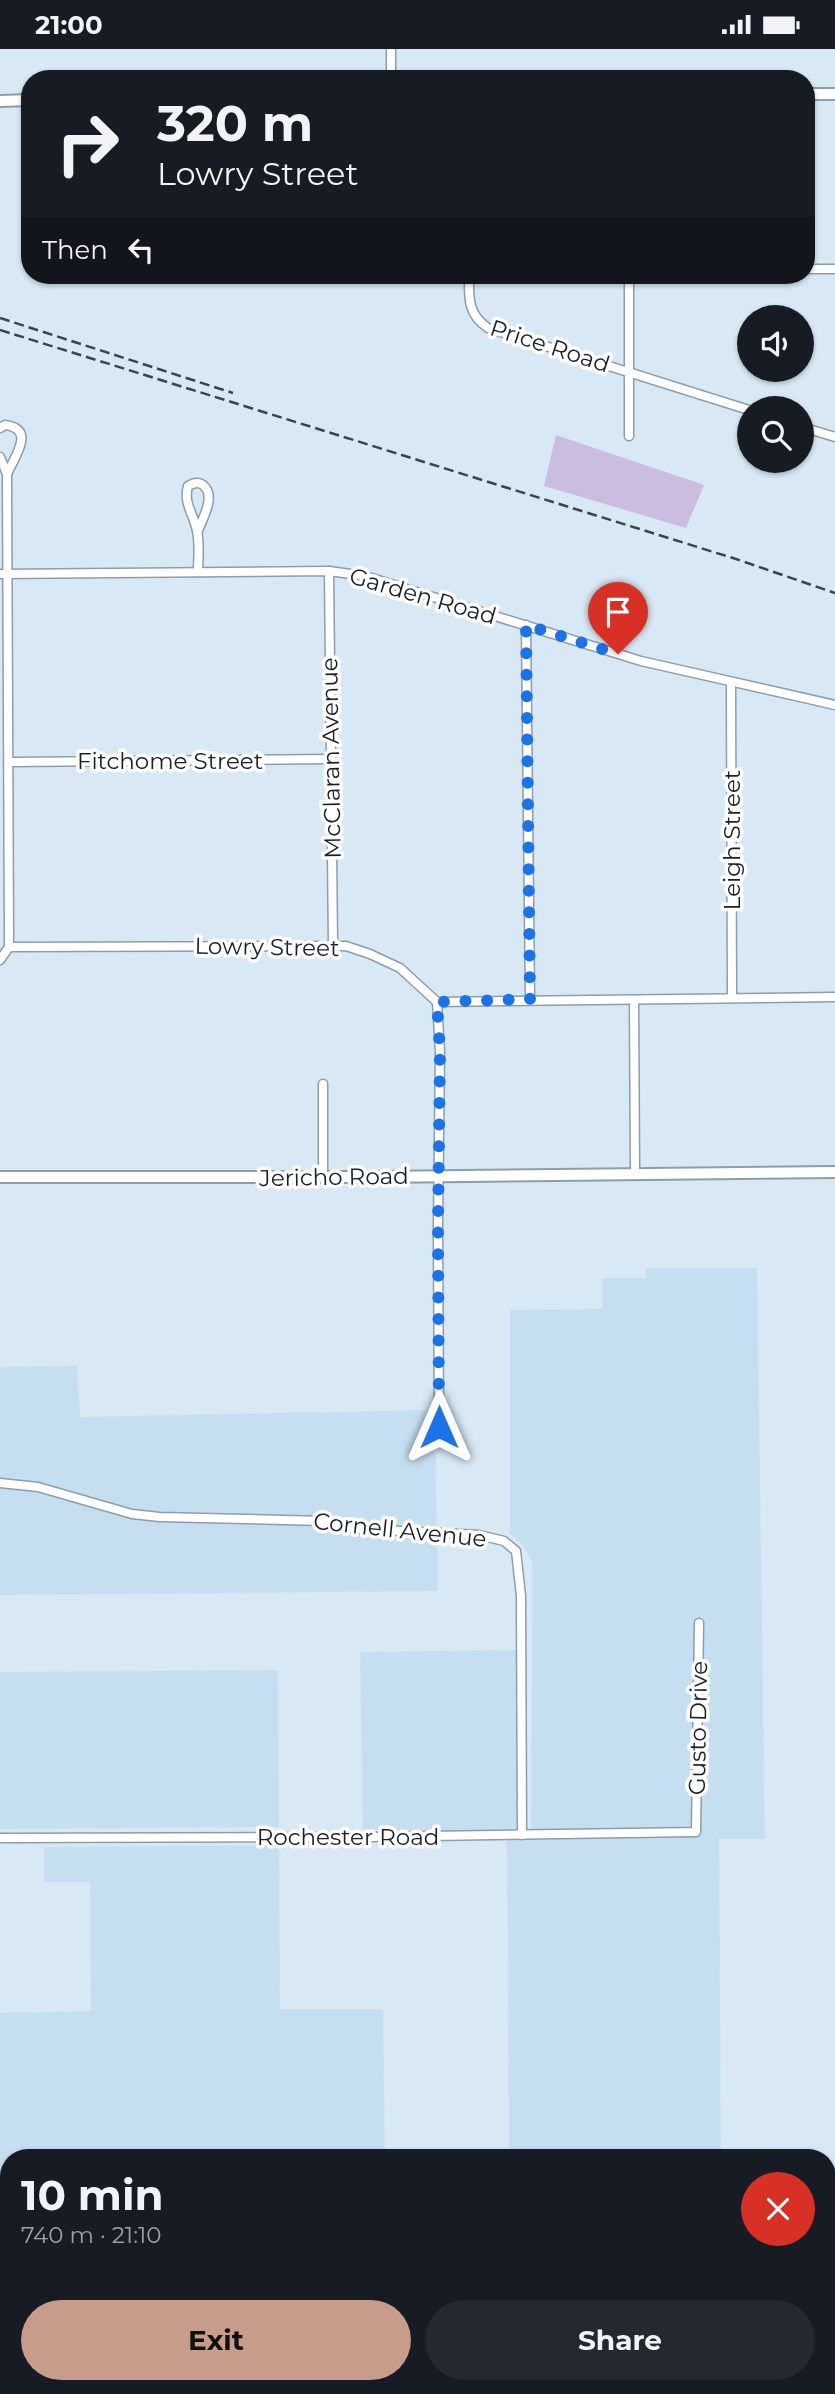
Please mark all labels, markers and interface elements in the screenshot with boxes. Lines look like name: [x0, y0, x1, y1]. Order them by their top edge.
text: 21:00: [35, 9, 103, 41]
text: 320 m: [157, 94, 313, 153]
icon: right: [42, 98, 133, 189]
text: Lowry Street: [157, 154, 358, 193]
icon: left: [122, 231, 160, 269]
text: Then: [42, 234, 108, 266]
map controls: [737, 305, 814, 473]
button: sound: [737, 305, 814, 382]
street label: Price Road: [487, 314, 613, 378]
button: search: [737, 396, 814, 473]
street label: Garden Road: [346, 562, 500, 630]
pin: [588, 582, 648, 654]
icon: arrive: [599, 593, 637, 631]
street label: McClaran Avenue: [315, 657, 347, 859]
street label: Fitchome Street: [77, 747, 263, 775]
street label: Leigh Street: [718, 770, 746, 910]
street label: Lowry Street: [194, 932, 340, 962]
street label: Jericho Road: [258, 1162, 409, 1192]
position arrow: [402, 1390, 476, 1464]
street label: Cornell Avenue: [312, 1507, 488, 1553]
street label: Gusto Drive: [683, 1661, 713, 1795]
street label: Rochester Road: [257, 1823, 439, 1851]
text: 10 min: [21, 2169, 164, 2221]
button: close: [741, 2172, 815, 2246]
text: 740 m · 21:10: [21, 2221, 162, 2249]
button: Exit: [21, 2300, 411, 2380]
button: Share: [425, 2300, 815, 2380]

